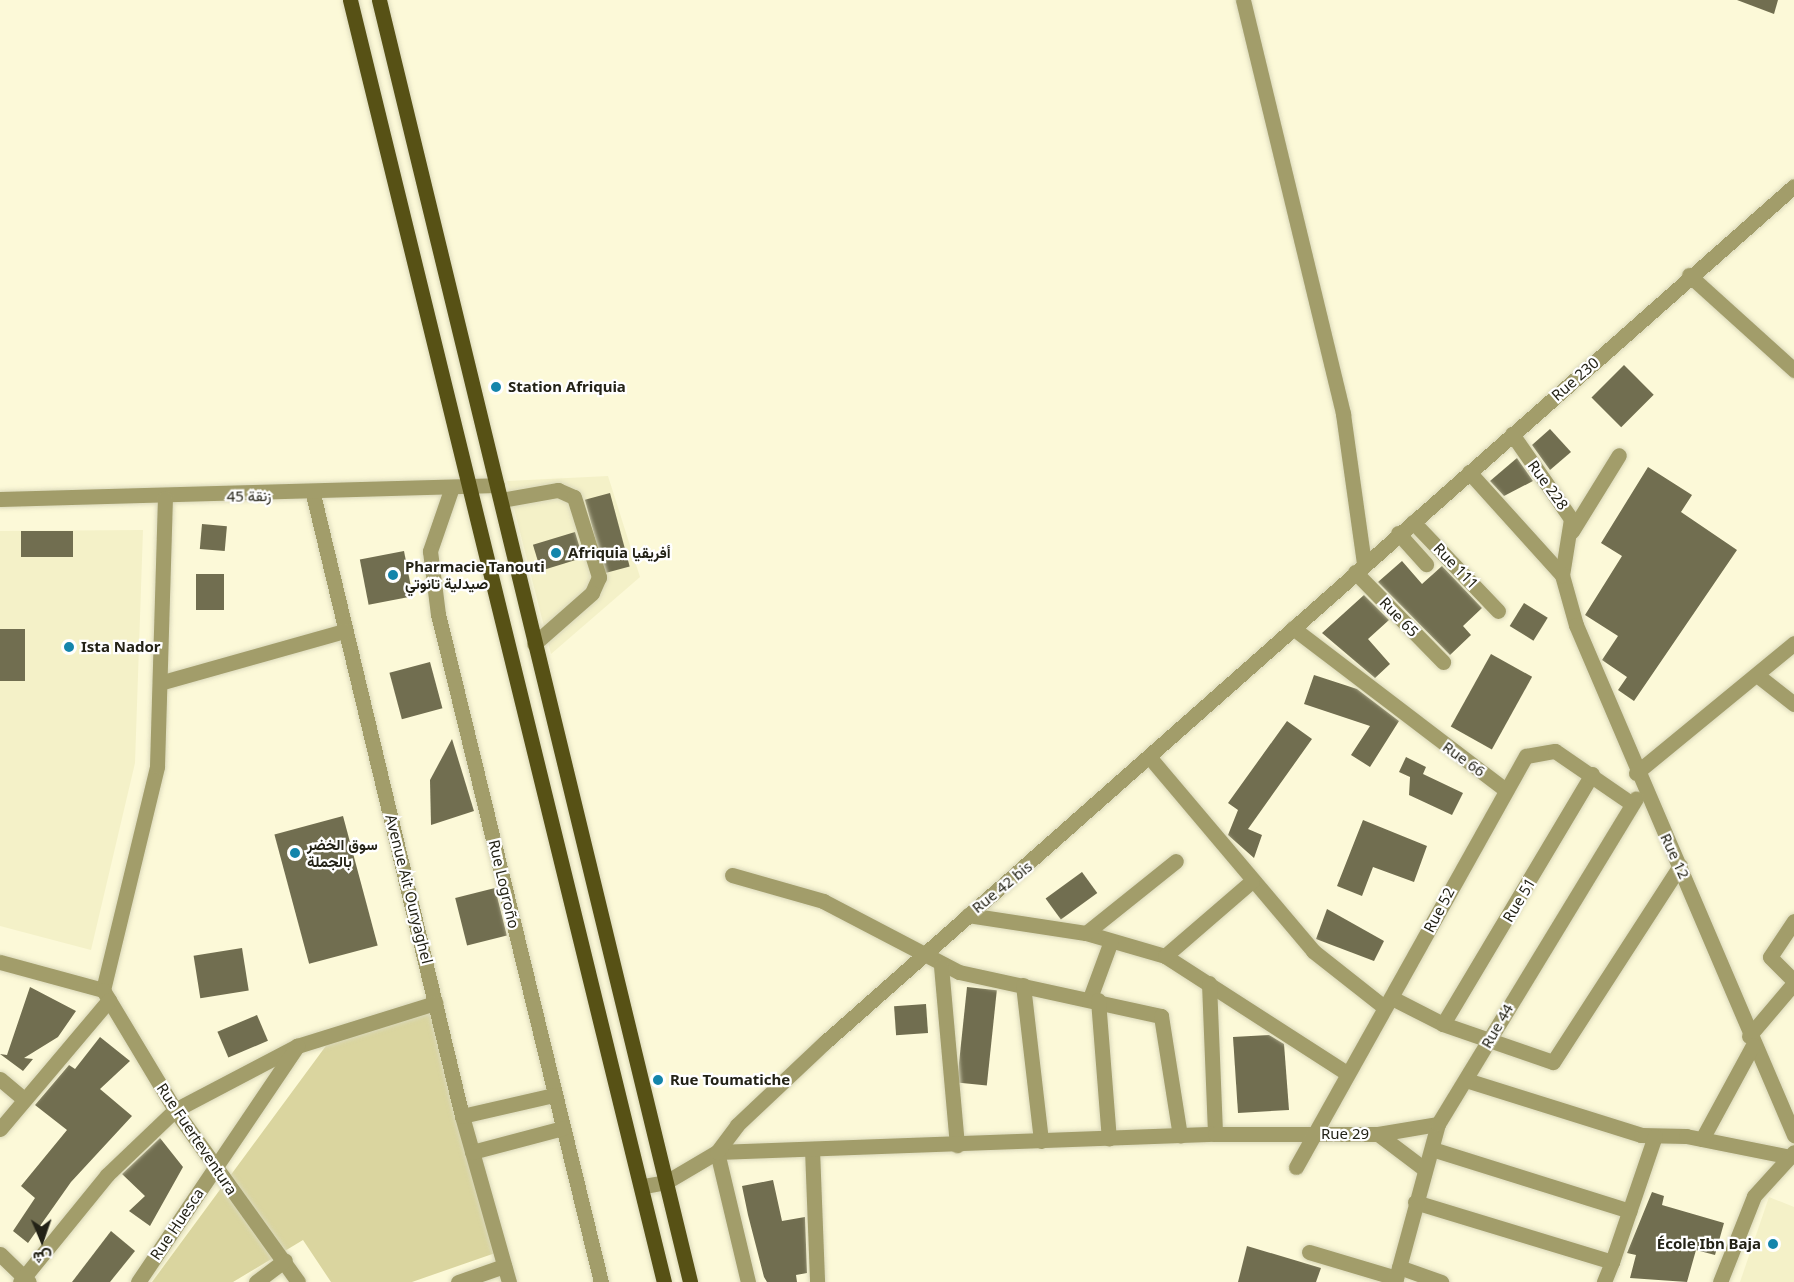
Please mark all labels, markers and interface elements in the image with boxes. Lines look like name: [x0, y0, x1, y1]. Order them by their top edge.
street label: Rue 230: [1548, 354, 1602, 404]
place label: Station Afriquia: [508, 378, 626, 396]
marker: Station Afriquia: [489, 380, 503, 394]
street label: Rue 228: [1524, 457, 1572, 513]
street label: زنقة 45: [227, 487, 271, 505]
street label: Rue 111: [1430, 539, 1482, 593]
place label: Afriquia أفريقيا: [568, 544, 671, 562]
marker: Afriquia أفريقيا: [549, 546, 563, 560]
place label: Pharmacie Tanouti صيدلية تانوتي: [405, 557, 545, 592]
marker: Pharmacie Tanouti صيدلية تانوتي: [386, 568, 400, 582]
street label: Rue 65: [1376, 593, 1422, 641]
place label: Ista Nador: [81, 638, 160, 656]
marker: Ista Nador: [62, 640, 76, 654]
street label: Rue 66: [1439, 738, 1489, 780]
street label: Avenue Ait Ouryaghel: [382, 812, 436, 966]
street label: Rue 12: [1657, 830, 1693, 882]
place label: سوق الخضر بالجملة: [307, 835, 378, 870]
street label: Rue Logroño: [485, 838, 523, 930]
marker: سوق الخضر بالجملة: [288, 846, 302, 860]
street label: Rue 42 bis: [968, 857, 1036, 917]
street label: Rue 51: [1499, 875, 1539, 925]
street label: Rue 52: [1420, 885, 1458, 935]
street label: Rue 44: [1477, 1001, 1517, 1051]
place label: Rue Toumatiche: [670, 1071, 790, 1089]
marker: Rue Toumatiche: [651, 1073, 665, 1087]
street label: Rue Fuerteventura: [153, 1080, 241, 1198]
street label: Rue 29: [1321, 1125, 1369, 1143]
street label: Rue Huesca: [146, 1185, 208, 1263]
north arrow: [12, 1210, 72, 1270]
place label: École Ibn Baja: [1657, 1235, 1761, 1253]
marker: École Ibn Baja: [1766, 1237, 1780, 1251]
text: ش: [33, 1247, 53, 1269]

